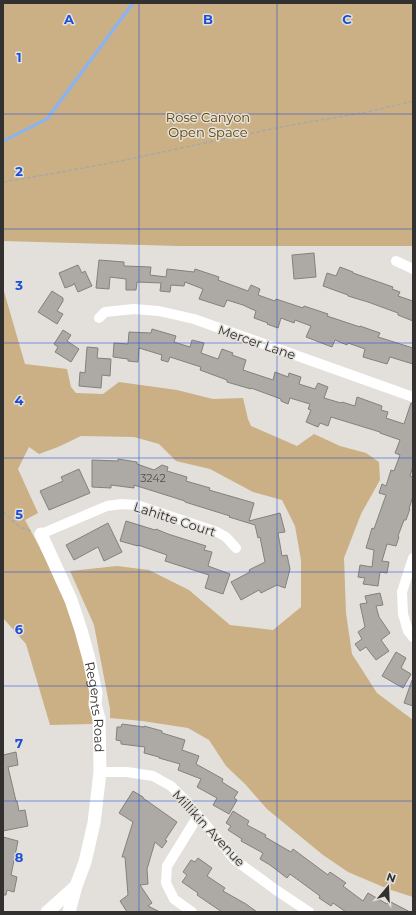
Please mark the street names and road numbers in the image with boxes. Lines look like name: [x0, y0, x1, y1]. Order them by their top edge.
street label: Mercer Lane: [216, 321, 298, 363]
street label: Lahitte Court: [132, 498, 218, 540]
street label: Regents Road: [82, 660, 108, 753]
street label: Millikin Avenue: [169, 786, 249, 870]

